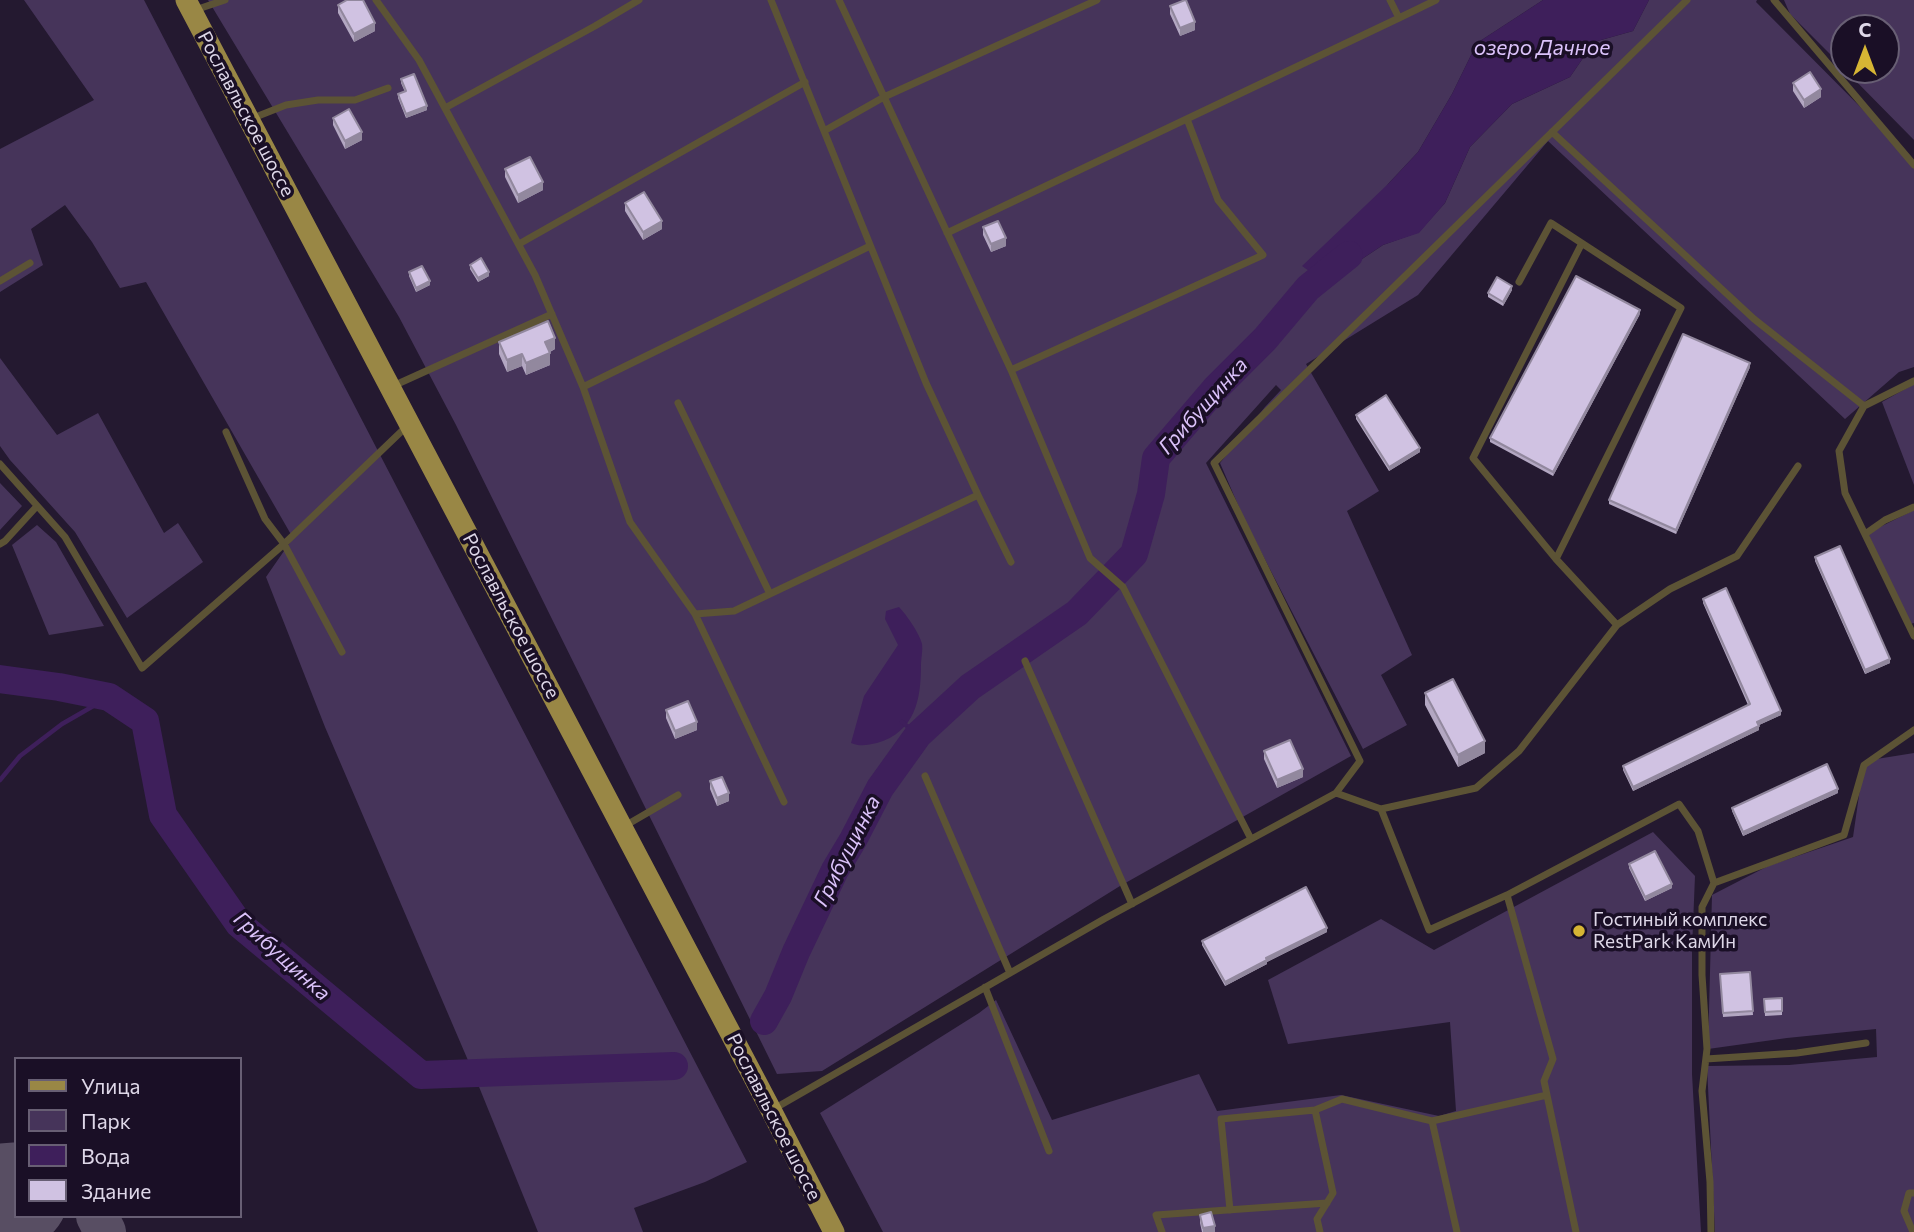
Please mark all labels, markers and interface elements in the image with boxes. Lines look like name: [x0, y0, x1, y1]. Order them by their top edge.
north arrow: [1830, 14, 1900, 84]
text: С: [1859, 18, 1872, 41]
street label: Рославльское шоссе: [193, 27, 299, 201]
water label: озеро Дачное: [1474, 35, 1610, 61]
water label: Грибущинка: [1153, 353, 1253, 459]
street label: Рославльское шоссе: [458, 529, 564, 703]
water label: Грибущинка: [808, 791, 886, 911]
water label: Грибущинка: [229, 906, 335, 1006]
place label: Гостиный комплекс RestPark КамИн: [1593, 909, 1767, 953]
marker: Гостиный комплекс RestPark КамИн: [1571, 923, 1587, 939]
street label: Рославльское шоссе: [722, 1030, 826, 1204]
legend: [14, 1057, 242, 1218]
text: Улица: [81, 1073, 140, 1098]
text: Парк: [81, 1108, 131, 1133]
text: Вода: [81, 1143, 130, 1168]
text: Здание: [81, 1178, 151, 1203]

